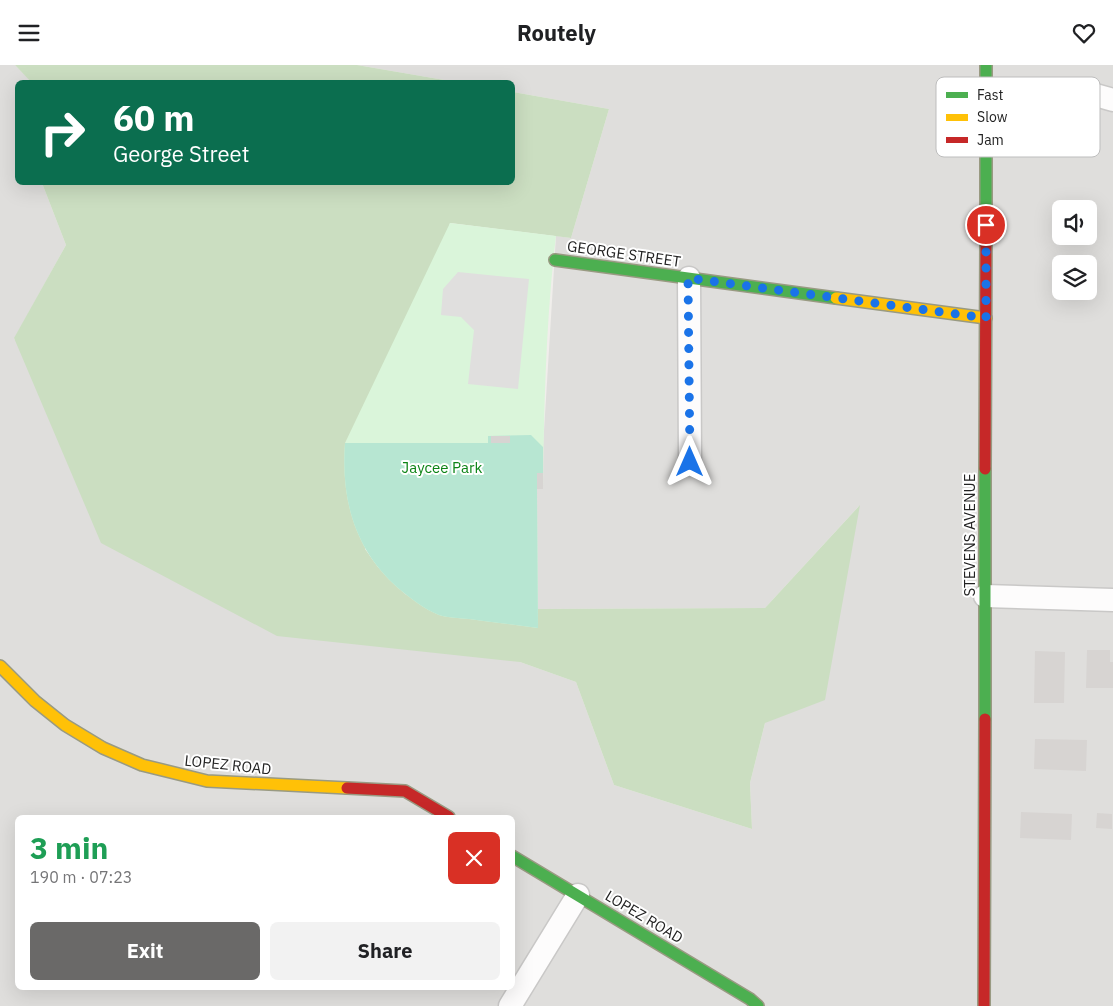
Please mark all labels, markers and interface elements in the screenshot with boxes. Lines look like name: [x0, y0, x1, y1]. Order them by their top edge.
text: Routely: [517, 18, 596, 47]
icon: menu: [15, 19, 43, 47]
icon: heart: [1070, 19, 1098, 47]
legend: [936, 77, 1100, 157]
text: Fast: [977, 86, 1003, 104]
text: 60 m: [113, 95, 195, 141]
icon: right: [30, 100, 95, 165]
text: Slow: [977, 108, 1008, 126]
text: Jam: [977, 131, 1004, 149]
text: George Street: [113, 139, 249, 168]
map controls: [1052, 200, 1097, 300]
button: sound: [1052, 200, 1097, 245]
pin: [965, 204, 1007, 246]
icon: arrive: [972, 211, 1000, 239]
street label: GEORGE STREET: [566, 236, 683, 271]
button: layers: [1052, 255, 1097, 300]
position arrow: [663, 435, 715, 487]
park label: Jaycee Park: [402, 458, 483, 477]
street label: STEVENS AVENUE: [960, 474, 979, 596]
street label: LOPEZ ROAD: [184, 750, 272, 779]
text: 3 min: [30, 828, 108, 867]
button: close: [448, 832, 500, 884]
text: 190 m · 07:23: [30, 867, 132, 887]
street label: LOPEZ ROAD: [602, 886, 687, 947]
button: Exit: [30, 922, 260, 980]
button: Share: [270, 922, 500, 980]

